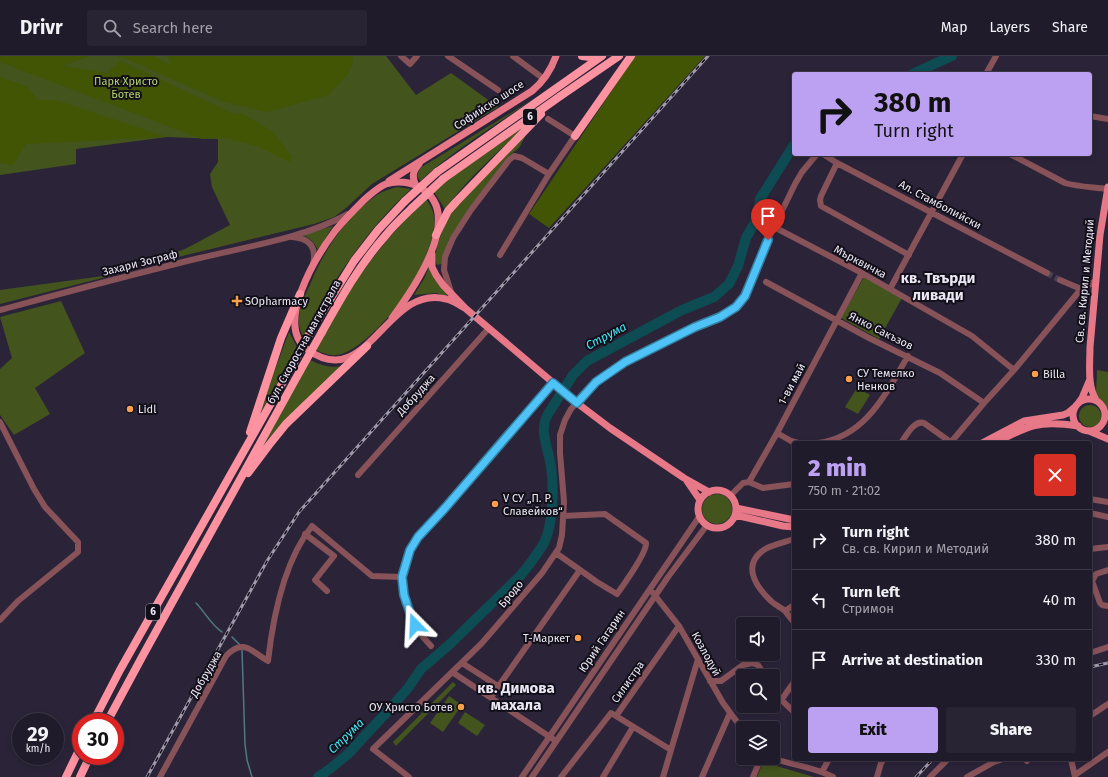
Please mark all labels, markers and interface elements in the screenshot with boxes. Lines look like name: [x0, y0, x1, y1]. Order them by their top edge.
search box: [87, 10, 367, 46]
text: Drivr: [20, 16, 63, 39]
icon: search: [101, 17, 123, 39]
text: Search here: [133, 19, 213, 37]
text: Map: [941, 19, 967, 36]
text: Layers: [989, 19, 1030, 36]
text: Share: [1052, 19, 1088, 36]
park label: Парк Христо Ботев: [94, 75, 158, 101]
street label: Софийско шосе: [452, 77, 526, 133]
text: 380 m: [874, 86, 952, 119]
icon: right: [808, 88, 860, 140]
road number: 6: [523, 109, 537, 125]
text: Turn right: [874, 120, 954, 142]
street label: Ал. Стамболийски: [897, 178, 983, 232]
pin: [751, 199, 785, 240]
icon: arrive: [757, 205, 779, 227]
street label: Св. св. Кирил и Методий: [1073, 218, 1097, 344]
street label: Мърквичка: [831, 243, 889, 281]
street label: Захари Зограф: [101, 247, 179, 279]
district label: кв. Твърди ливади: [901, 269, 975, 304]
street label: бул. Скоростна магистрала: [264, 278, 344, 406]
place label: SOpharmacy: [245, 295, 308, 308]
marker: SOpharmacy: [232, 296, 242, 306]
street label: Янко Сакъзов: [847, 309, 915, 353]
water label: Струма: [583, 319, 629, 353]
street label: 1-ви май: [776, 361, 808, 407]
place label: СУ Темелко Ненков: [857, 367, 915, 393]
place label: Billa: [1043, 368, 1065, 381]
marker: Billa: [1030, 369, 1040, 379]
street label: Добруджа: [393, 372, 438, 419]
marker: СУ Темелко Ненков: [844, 374, 854, 384]
place label: Lidl: [138, 403, 156, 416]
marker: Lidl: [125, 404, 135, 414]
text: 2 min: [808, 454, 867, 482]
button: close: [1034, 454, 1076, 496]
text: 750 m · 21:02: [808, 483, 880, 498]
place label: V СУ „П. Р. Славейков“: [503, 492, 563, 518]
marker: V СУ „П. Р. Славейков“: [490, 499, 500, 509]
text: Turn right: [842, 523, 909, 541]
icon: right: [808, 529, 830, 551]
text: 380 m: [1035, 531, 1076, 549]
text: Св. св. Кирил и Методий: [842, 541, 989, 556]
street label: Бродо: [496, 578, 526, 610]
text: Turn left: [842, 583, 900, 601]
icon: left: [808, 589, 830, 611]
text: 40 m: [1043, 591, 1076, 609]
text: Стримон: [842, 601, 894, 616]
road number: 6: [146, 604, 160, 620]
position arrow: [394, 604, 436, 646]
street label: Юрий Гагарин: [576, 607, 628, 675]
map controls: [736, 617, 780, 765]
button: sound: [736, 617, 780, 661]
street label: Козлодуй: [689, 630, 723, 678]
place label: Т-Маркет: [523, 632, 570, 645]
marker: Т-Маркет: [573, 633, 583, 643]
street label: Добруджа: [187, 649, 224, 700]
icon: arrive: [808, 649, 830, 671]
text: Arrive at destination: [842, 651, 983, 669]
text: 330 m: [1036, 651, 1076, 669]
street label: Силистра: [609, 659, 647, 705]
button: search: [736, 669, 780, 713]
district label: кв. Димова махала: [477, 679, 555, 714]
place label: ОУ Христо Ботев: [369, 701, 453, 714]
marker: ОУ Христо Ботев: [456, 702, 466, 712]
button: Exit: [808, 707, 938, 753]
button: Share: [946, 707, 1076, 753]
speed limit sign: 30: [72, 713, 124, 765]
water label: Струма: [325, 716, 367, 756]
button: layers: [736, 721, 780, 765]
text: 29: [27, 722, 49, 746]
text: km/h: [26, 743, 50, 755]

